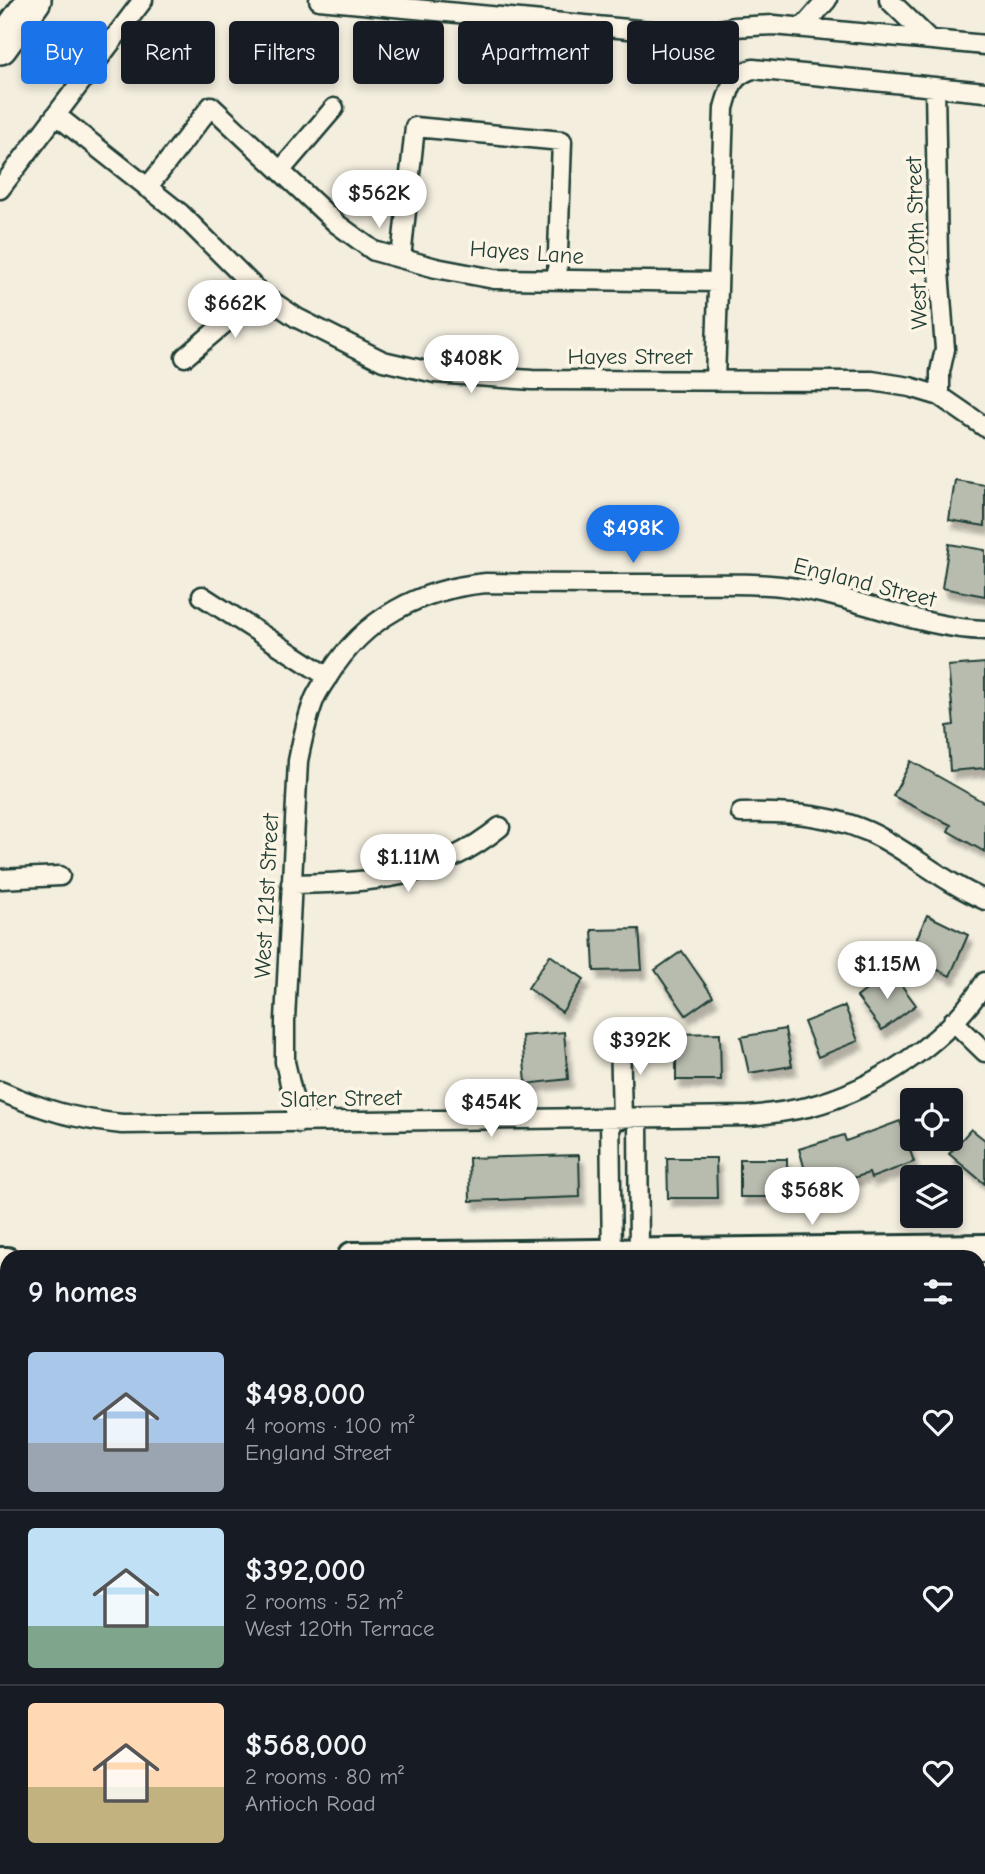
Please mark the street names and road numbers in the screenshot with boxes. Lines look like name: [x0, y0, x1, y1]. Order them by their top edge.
street label: West 120th Street: [900, 155, 933, 330]
street label: Hayes Lane: [469, 235, 585, 270]
street label: Hayes Street: [568, 343, 694, 370]
street label: England Street: [791, 552, 940, 614]
street label: West 121st Street: [249, 811, 284, 979]
street label: Slater Street: [280, 1084, 403, 1113]

